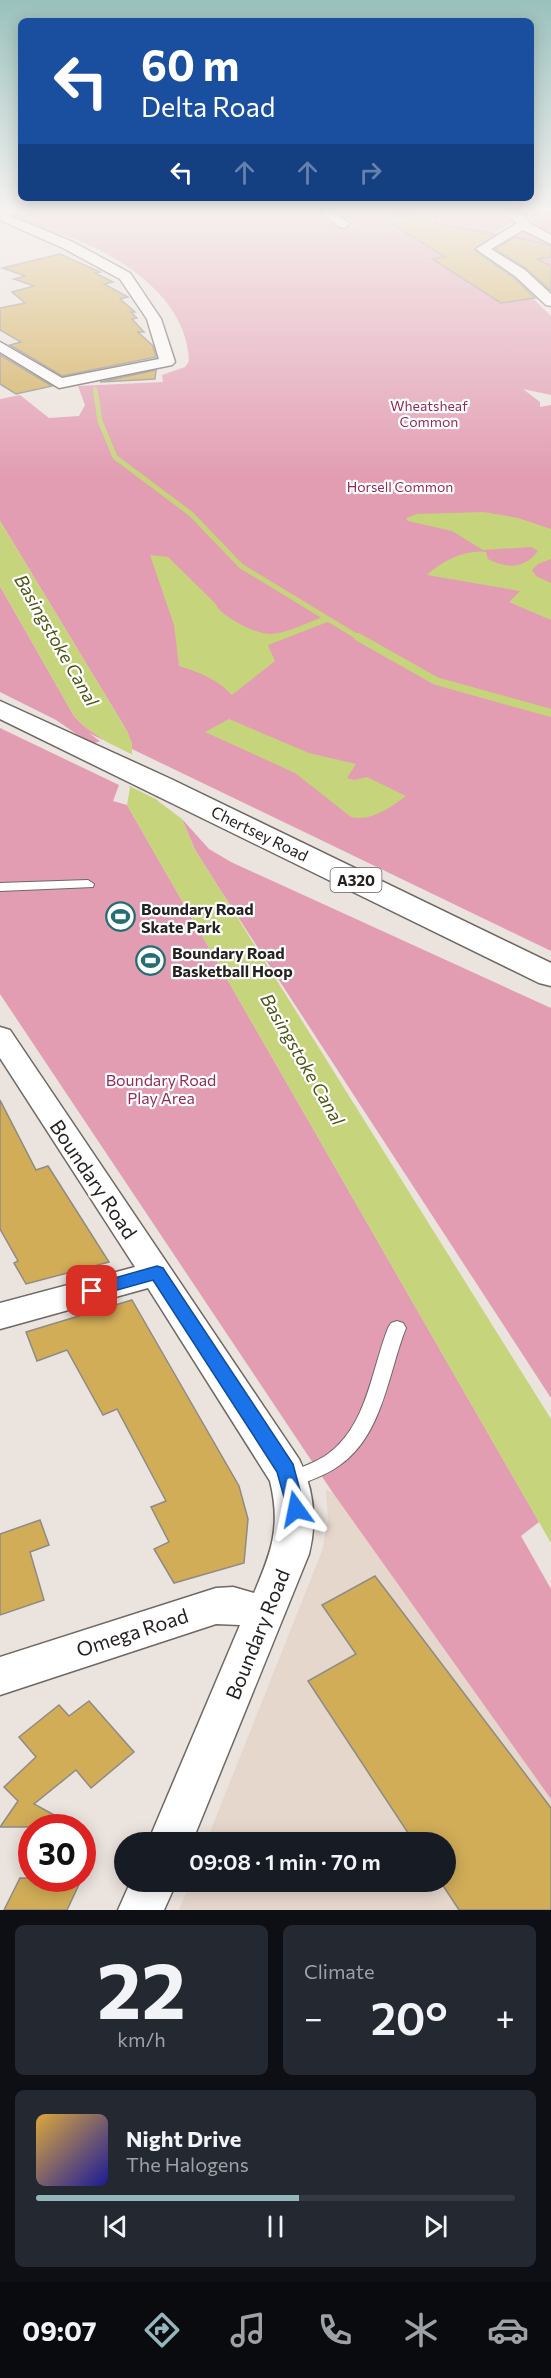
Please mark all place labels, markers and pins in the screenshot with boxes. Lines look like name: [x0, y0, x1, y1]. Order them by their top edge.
place label: Boundary Road Skate Park: [141, 899, 254, 936]
sports icon: Boundary Road Skate Park: [104, 901, 136, 933]
place label: Boundary Road Basketball Hoop: [172, 943, 293, 980]
sports icon: Boundary Road Basketball Hoop: [135, 945, 167, 977]
pin: [66, 1265, 117, 1316]

